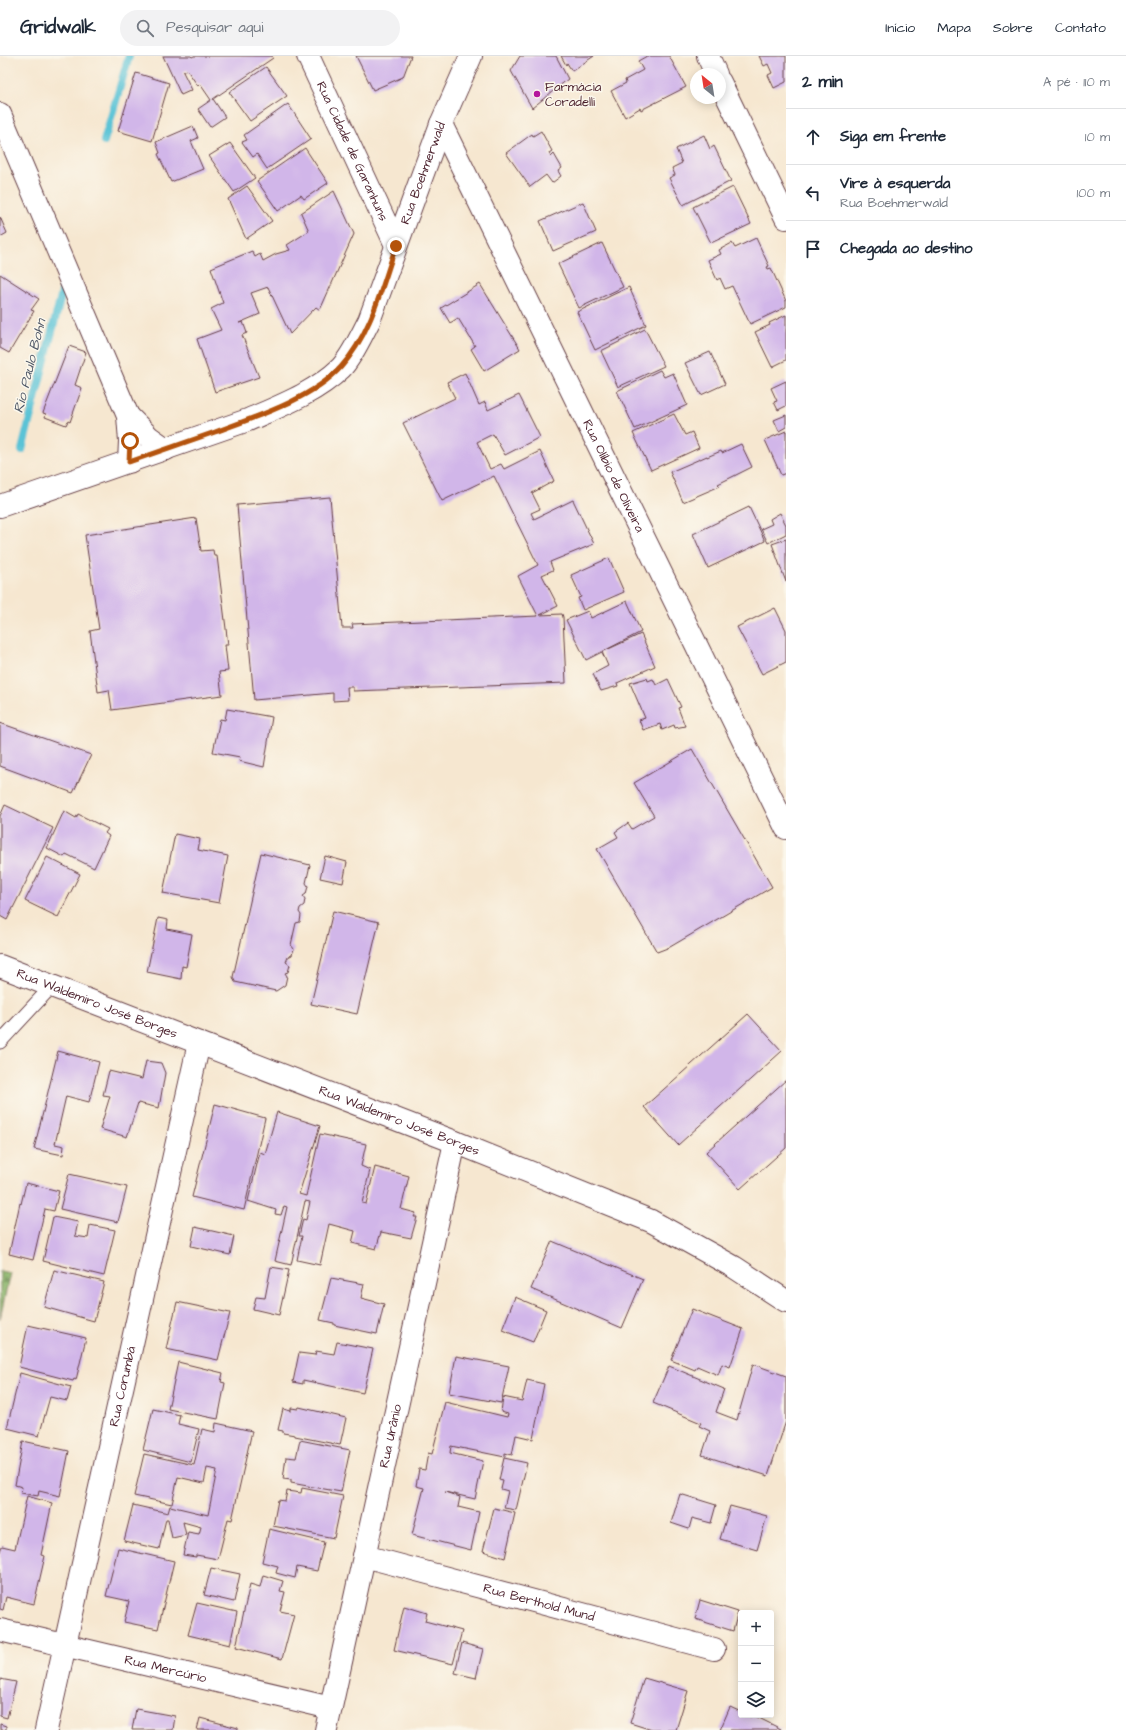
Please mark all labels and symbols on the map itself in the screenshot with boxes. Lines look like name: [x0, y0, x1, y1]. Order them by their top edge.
north arrow: [690, 68, 726, 104]
street label: Rua Cidade de Garanhuns: [312, 78, 393, 224]
place label: Farmácia Coradelli: [545, 78, 602, 111]
marker: Farmácia Coradelli: [532, 89, 542, 99]
street label: Rua Boehmerwald: [396, 119, 450, 227]
route end: [387, 237, 405, 255]
water label: Rio Paulo Bohn: [9, 316, 52, 415]
street label: Rua Olíbio de Oliveira: [578, 417, 649, 536]
route start: [121, 432, 139, 450]
street label: Rua Waldemiro José Borges: [14, 964, 181, 1043]
street label: Rua Waldemiro José Borges: [316, 1081, 483, 1160]
street label: Rua Corumbá: [105, 1344, 140, 1428]
street label: Rua Urânio: [375, 1402, 406, 1469]
street label: Rua Berthold Mund: [481, 1579, 597, 1626]
street label: Rua Mercúrio: [123, 1651, 209, 1688]

